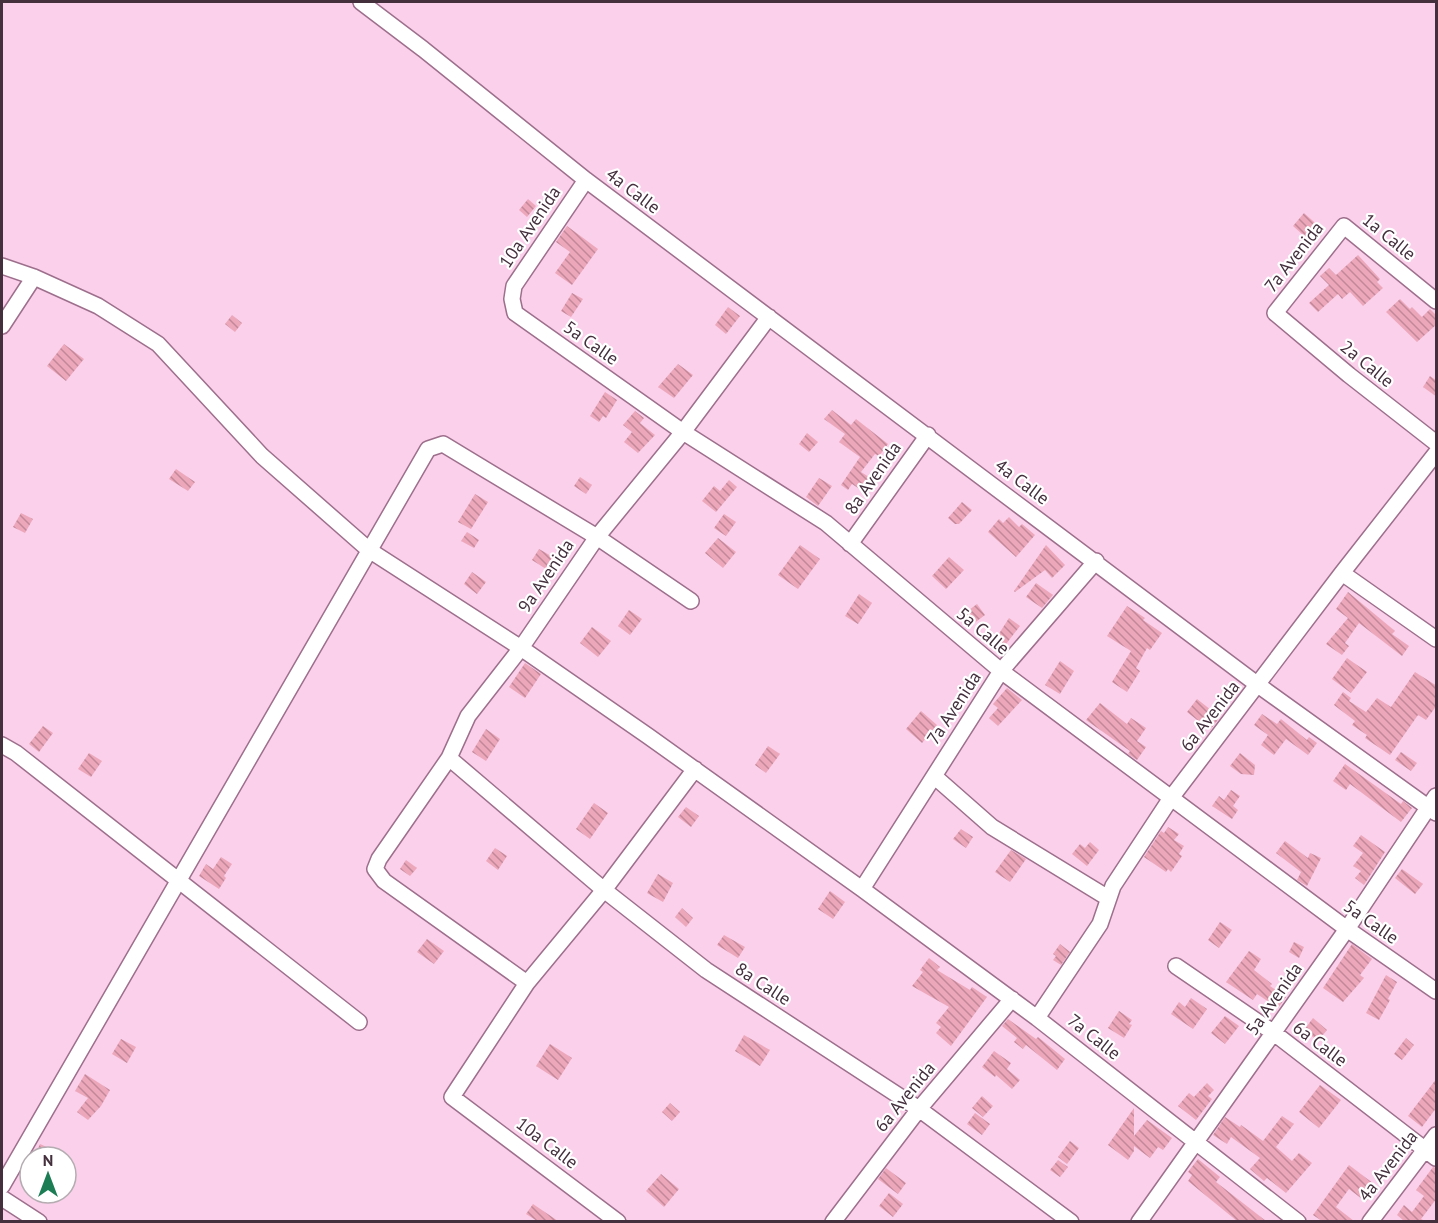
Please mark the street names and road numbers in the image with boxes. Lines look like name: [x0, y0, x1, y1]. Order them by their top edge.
street label: 4a Calle: [602, 163, 665, 218]
street label: 10a Avenida: [494, 181, 565, 272]
street label: 1a Calle: [1358, 208, 1421, 265]
street label: 7a Avenida: [1259, 217, 1328, 296]
street label: 5a Calle: [559, 315, 623, 370]
street label: 2a Calle: [1336, 335, 1399, 392]
street label: 8a Avenida: [839, 437, 906, 519]
street label: 4a Calle: [991, 454, 1054, 509]
street label: 9a Avenida: [513, 535, 579, 617]
street label: 5a Calle: [952, 602, 1015, 659]
street label: 7a Avenida: [921, 667, 986, 749]
street label: 6a Avenida: [1175, 676, 1244, 756]
street label: 5a Calle: [1339, 894, 1403, 949]
street label: 8a Calle: [731, 957, 796, 1010]
street label: 5a Avenida: [1240, 958, 1307, 1040]
street label: 7a Calle: [1063, 1009, 1126, 1065]
street label: 6a Calle: [1289, 1016, 1352, 1071]
street label: 6a Avenida: [869, 1057, 940, 1136]
street label: 10a Calle: [512, 1112, 583, 1173]
street label: 4a Avenida: [1353, 1126, 1422, 1206]

